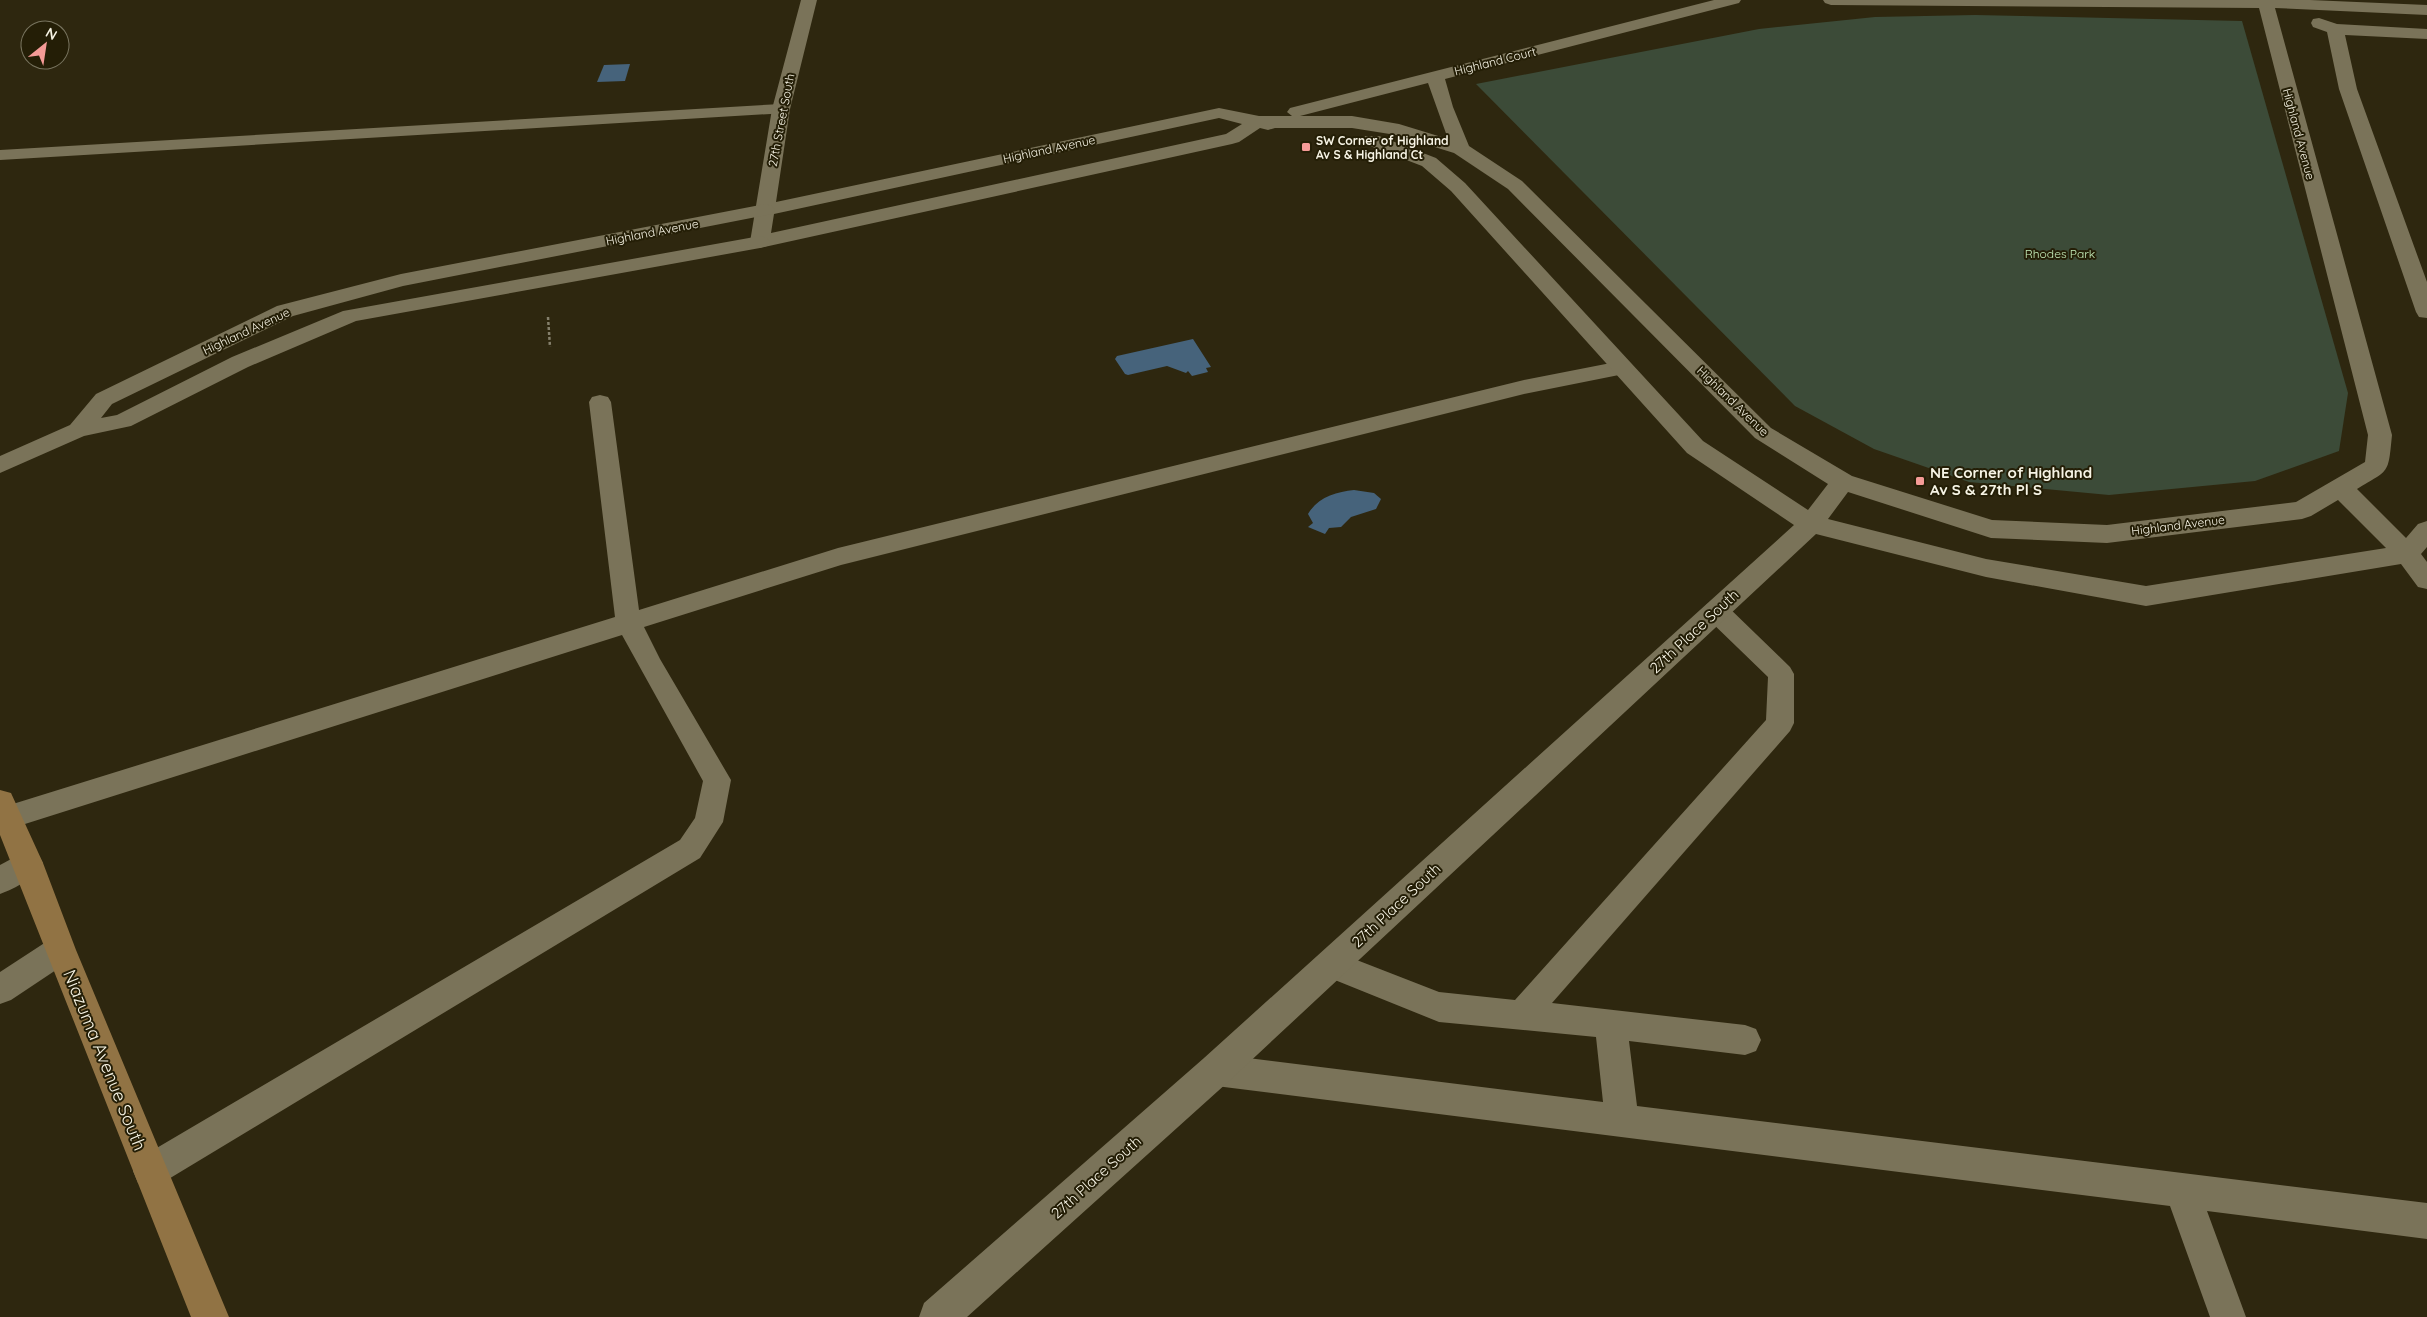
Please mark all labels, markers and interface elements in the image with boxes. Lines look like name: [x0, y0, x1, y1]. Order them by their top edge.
north arrow: [20, 20, 70, 70]
text: N: [43, 23, 60, 44]
street label: Highland Court: [1453, 44, 1537, 78]
street label: 27th Street South: [765, 72, 797, 168]
street label: Highland Avenue: [2280, 87, 2318, 182]
street label: Highland Avenue: [1001, 132, 1097, 166]
place label: SW Corner of Highland Av S & Highland Ct: [1316, 133, 1449, 162]
marker: SW Corner of Highland Av S & Highland Ct: [1300, 141, 1312, 153]
street label: Highland Avenue: [604, 216, 700, 248]
park label: Rhodes Park: [2025, 246, 2095, 261]
street label: Highland Avenue: [200, 304, 292, 358]
street label: Highland Avenue: [1694, 363, 1772, 439]
place label: NE Corner of Highland Av S & 27th Pl S: [1930, 463, 2092, 499]
marker: NE Corner of Highland Av S & 27th Pl S: [1914, 475, 1926, 487]
street label: Highland Avenue: [2130, 512, 2226, 538]
street label: 27th Place South: [1646, 585, 1742, 677]
street label: 27th Place South: [1348, 859, 1444, 951]
street label: Niazuma Avenue South: [58, 966, 152, 1154]
street label: 27th Place South: [1047, 1132, 1145, 1222]

